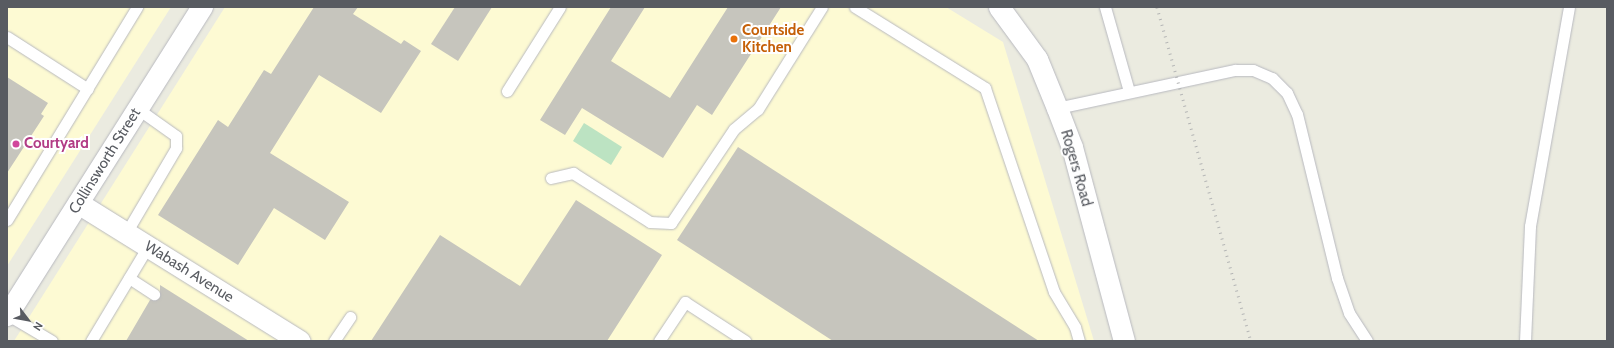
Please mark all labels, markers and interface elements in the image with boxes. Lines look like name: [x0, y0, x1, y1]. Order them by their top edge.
place label: Courtside Kitchen: [742, 21, 804, 56]
marker: Courtside Kitchen: [729, 34, 739, 44]
street label: Collinsworth Street: [65, 105, 145, 217]
street label: Rogers Road: [1056, 128, 1096, 208]
place label: Courtyard: [24, 135, 89, 153]
marker: Courtyard: [11, 139, 21, 149]
street label: Wabash Avenue: [141, 237, 237, 307]
north arrow: [8, 300, 48, 340]
text: N: [30, 319, 46, 333]

